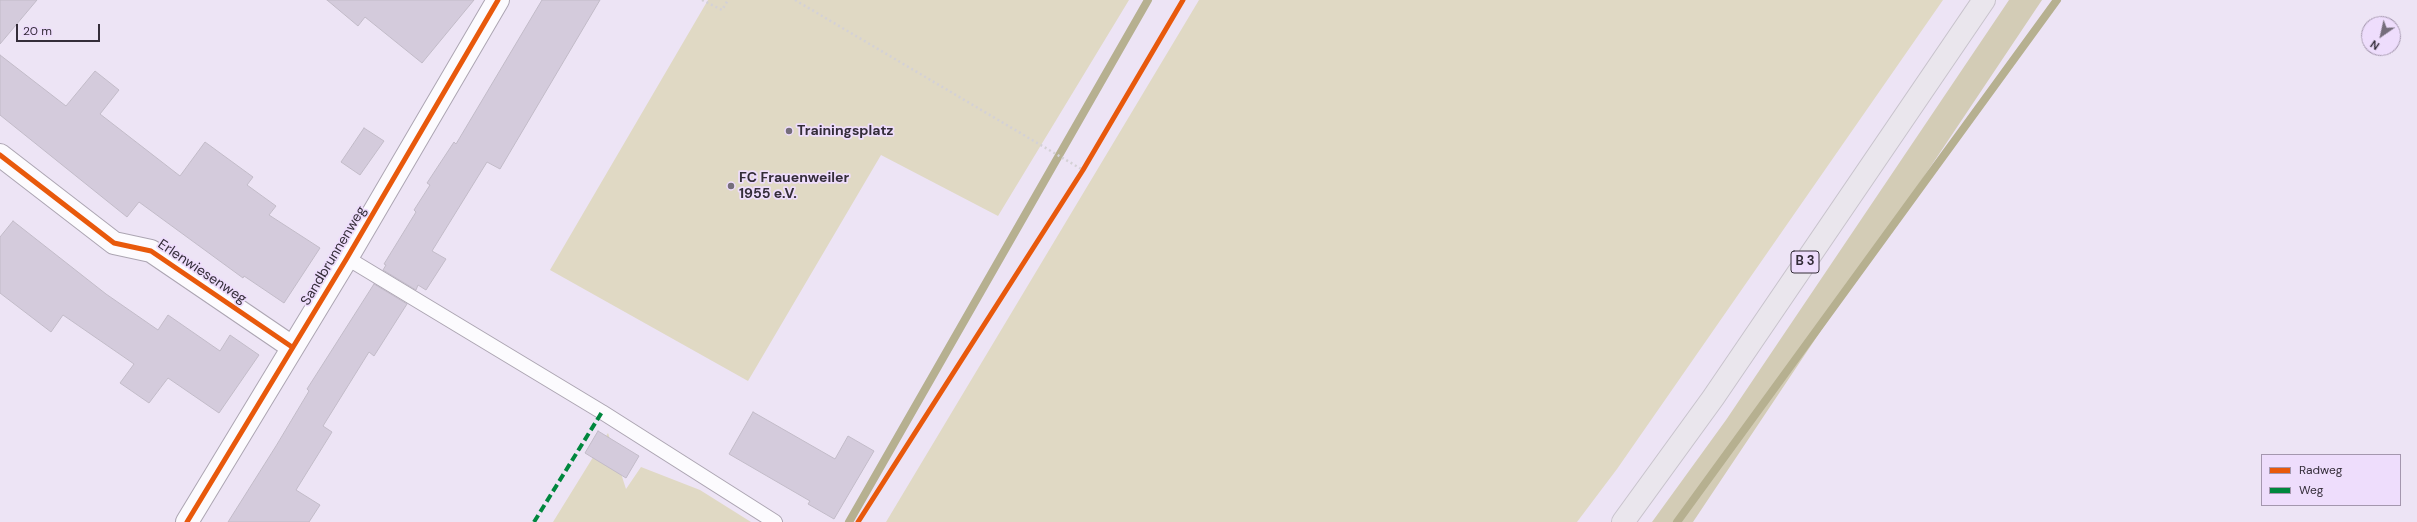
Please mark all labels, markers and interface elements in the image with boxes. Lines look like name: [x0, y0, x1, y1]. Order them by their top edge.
scale bar: [18, 16, 102, 42]
north arrow: [2361, 16, 2401, 56]
text: 20 m: [23, 23, 52, 39]
text: N: [2368, 37, 2382, 53]
place label: Trainingsplatz: [797, 123, 893, 139]
marker: Trainingsplatz: [784, 126, 794, 136]
place label: FC Frauenweiler 1955 e.V.: [739, 170, 849, 202]
marker: FC Frauenweiler 1955 e.V.: [726, 181, 736, 191]
street label: Sandbrunnenweg: [298, 203, 370, 309]
street label: Erlenwiesenweg: [154, 236, 250, 308]
road number: B 3: [1791, 251, 1819, 273]
legend: [2261, 454, 2401, 506]
text: Radweg: [2299, 462, 2342, 478]
text: Weg: [2299, 482, 2323, 498]

